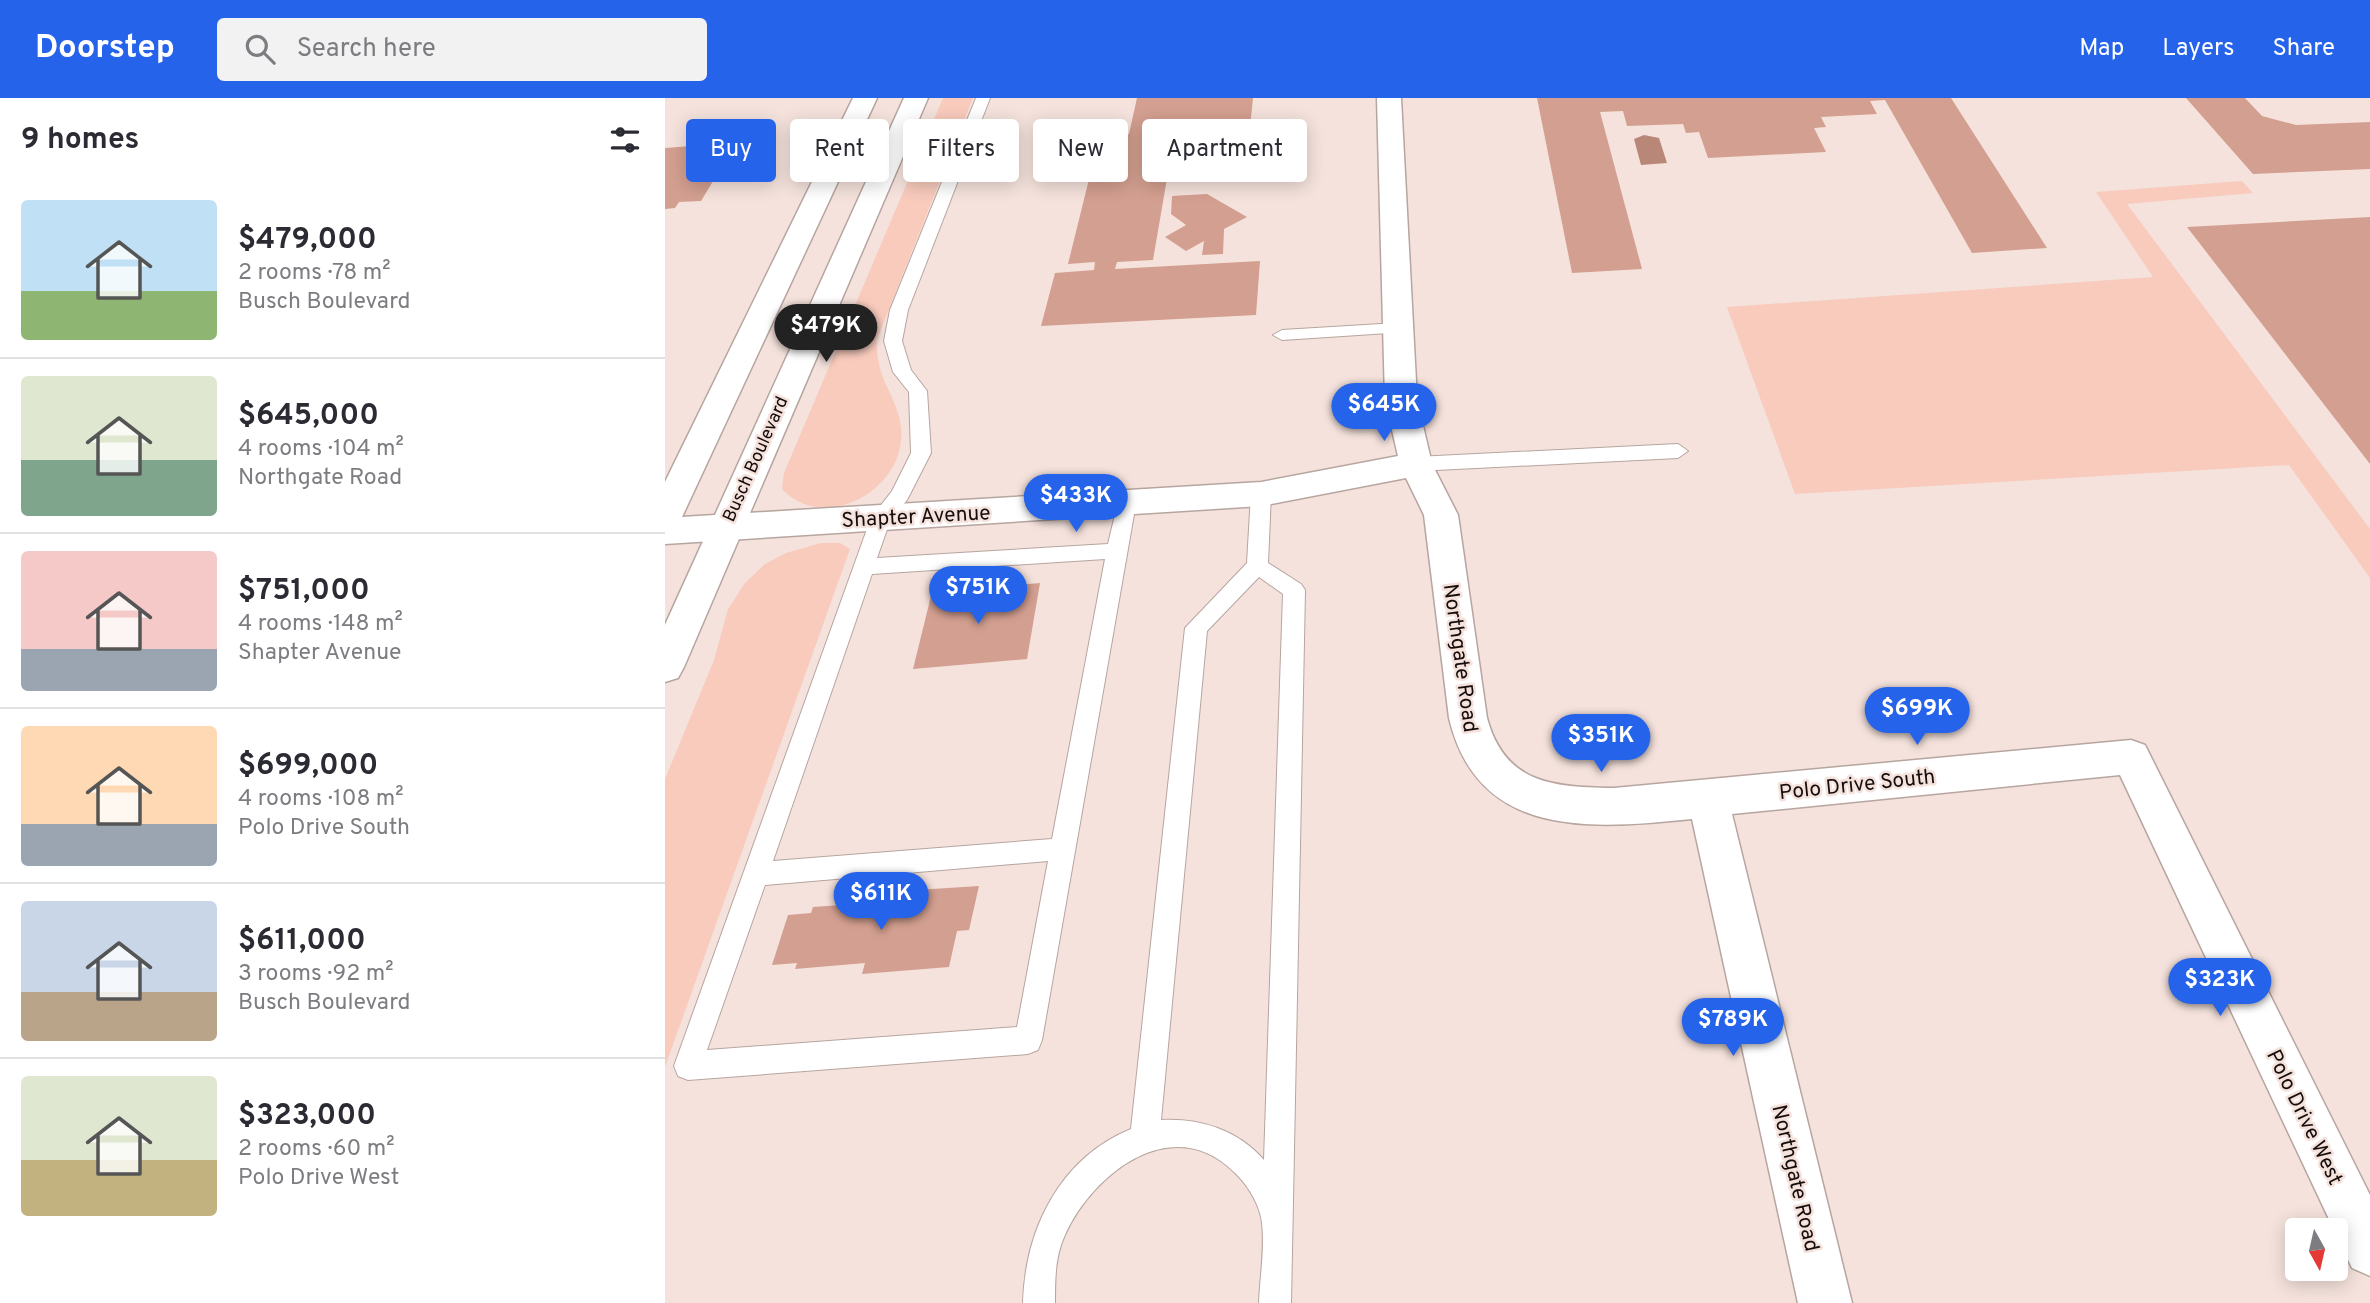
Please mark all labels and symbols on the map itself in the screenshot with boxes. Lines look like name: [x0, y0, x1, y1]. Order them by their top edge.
pin: $479K: [777, 304, 875, 364]
pin: $645K: [1335, 384, 1433, 443]
street label: Busch Boulevard: [718, 393, 794, 526]
pin: $433K: [1027, 474, 1125, 534]
street label: Shapter Avenue: [841, 500, 991, 535]
pin: $751K: [929, 566, 1027, 626]
street label: Northgate Road: [1436, 582, 1483, 734]
pin: $699K: [1868, 688, 1966, 747]
pin: $351K: [1552, 714, 1650, 774]
street label: Polo Drive South: [1778, 764, 1937, 807]
pin: $611K: [832, 872, 930, 932]
pin: $323K: [2171, 958, 2269, 1018]
pin: $789K: [1684, 998, 1782, 1058]
street label: Polo Drive West: [2259, 1046, 2348, 1190]
street label: Northgate Road: [1765, 1102, 1825, 1254]
north arrow: [2285, 1218, 2349, 1281]

